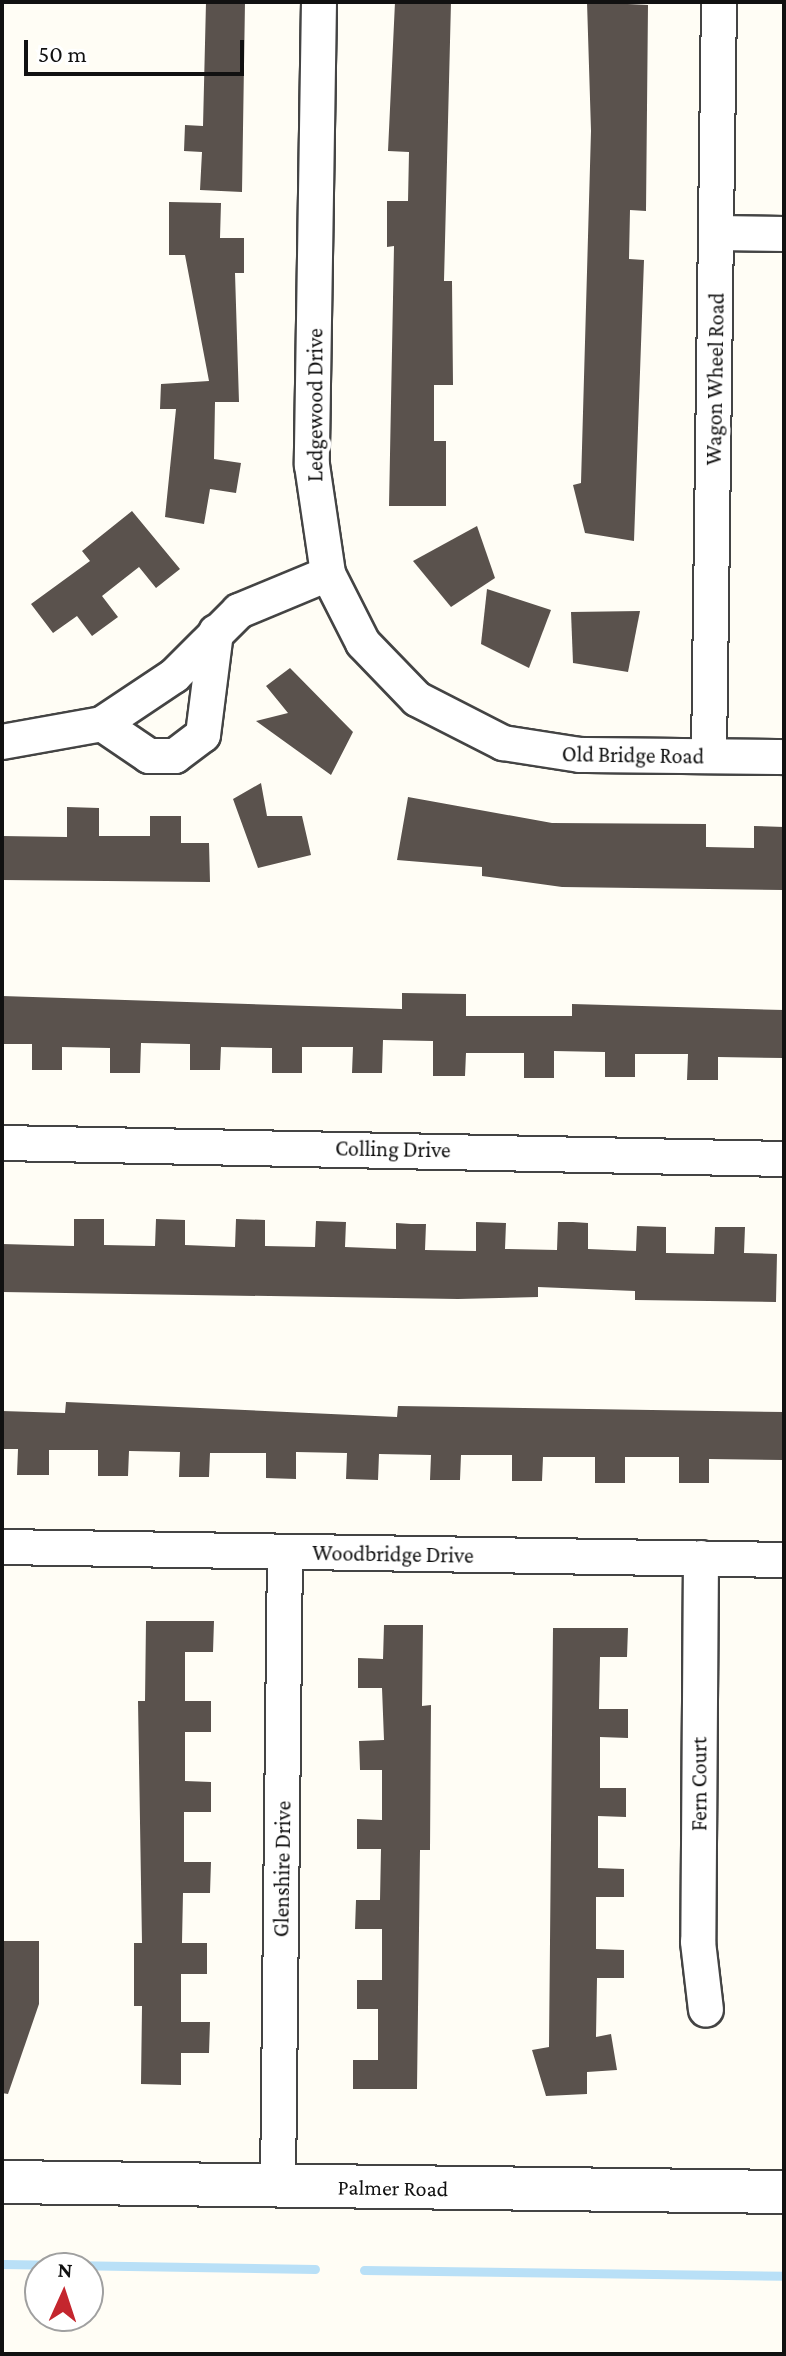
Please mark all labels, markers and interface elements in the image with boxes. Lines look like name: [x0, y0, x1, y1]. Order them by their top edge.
scale bar: [28, 24, 248, 74]
text: 50 m: [38, 40, 87, 67]
street label: Wagon Wheel Road: [700, 292, 730, 466]
street label: Ledgewood Drive: [302, 328, 328, 482]
street label: Old Bridge Road: [562, 741, 704, 769]
street label: Colling Drive: [335, 1135, 451, 1163]
street label: Woodbridge Drive: [312, 1539, 474, 1569]
street label: Fern Court: [686, 1737, 712, 1831]
street label: Glenshire Drive: [268, 1801, 296, 1937]
street label: Palmer Road: [337, 2174, 449, 2202]
north arrow: [24, 2252, 104, 2332]
text: N: [57, 2257, 73, 2282]

